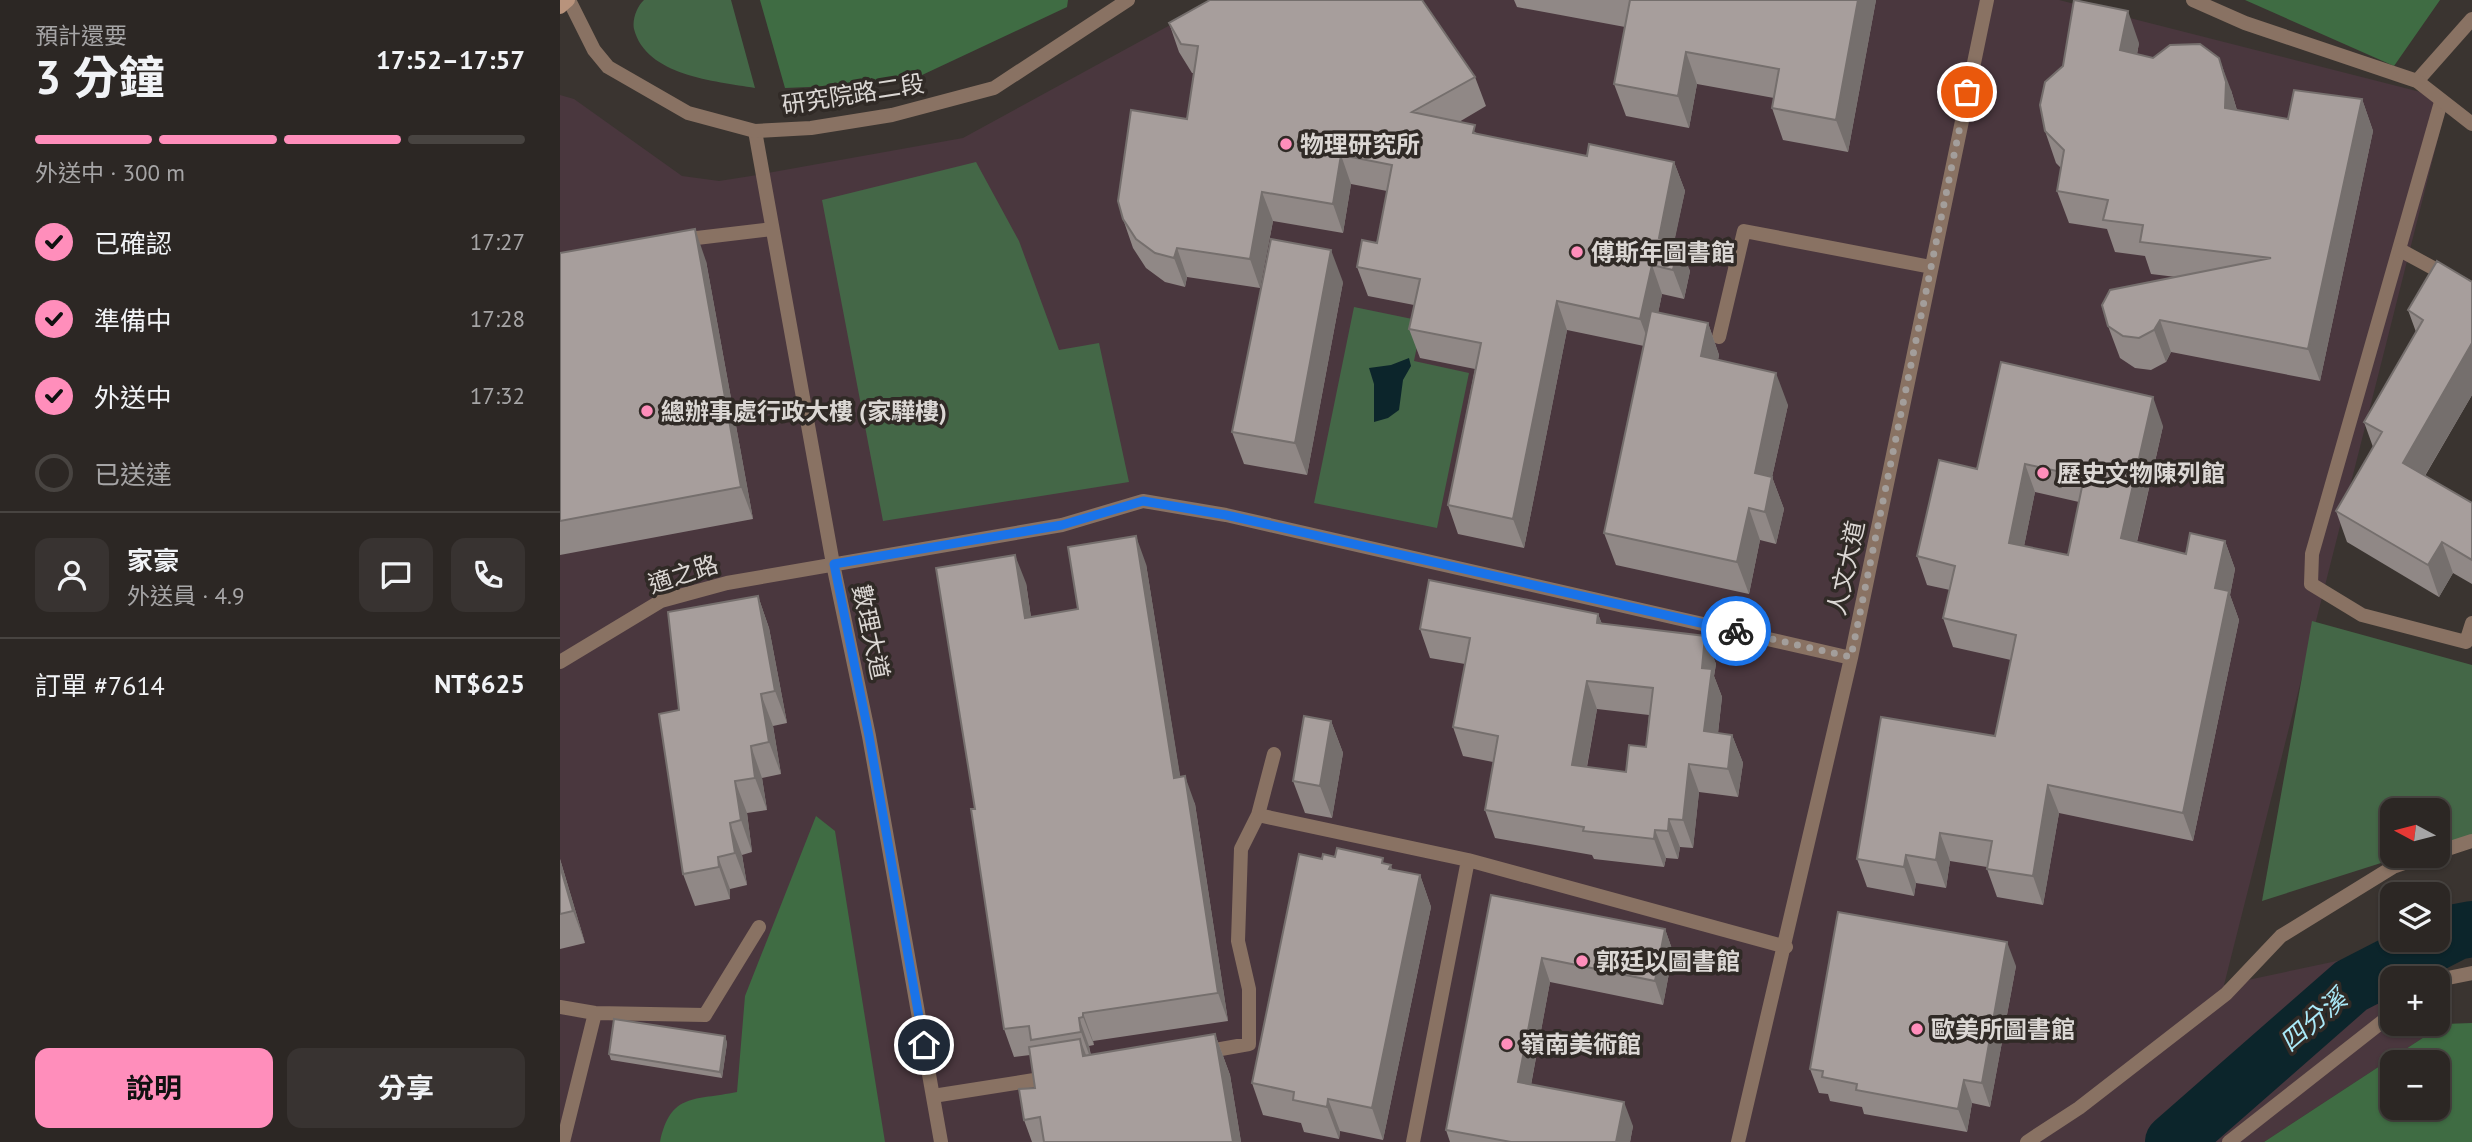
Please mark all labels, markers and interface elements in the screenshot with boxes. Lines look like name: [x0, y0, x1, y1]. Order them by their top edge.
text: 預計還要: [35, 21, 127, 50]
text: 17:52–17:57: [376, 43, 525, 76]
text: 3 分鐘: [35, 47, 165, 107]
pin: [1937, 62, 1997, 122]
street label: 研究院路二段: [779, 67, 927, 121]
icon: bag: [1948, 73, 1986, 111]
place label: 物理研究所: [1300, 129, 1420, 160]
marker: 物理研究所: [1278, 136, 1294, 152]
text: 外送中 · 300 m: [35, 158, 185, 187]
icon: check: [35, 223, 73, 261]
text: 已確認: [94, 227, 172, 260]
text: 17:27: [470, 227, 525, 256]
place label: 傅斯年圖書館: [1591, 237, 1735, 268]
marker: 傅斯年圖書館: [1569, 244, 1585, 260]
icon: check: [35, 300, 73, 338]
text: 準備中: [94, 304, 172, 337]
text: 17:28: [470, 304, 525, 333]
icon: check: [35, 377, 73, 415]
text: 外送中: [94, 381, 172, 414]
text: 17:32: [470, 381, 525, 410]
place label: 總辦事處行政大樓 (家驊樓): [661, 396, 947, 427]
marker: 總辦事處行政大樓 (家驊樓): [639, 403, 655, 419]
text: 已送達: [94, 458, 172, 491]
place label: 歷史文物陳列館: [2057, 458, 2225, 489]
marker: 歷史文物陳列館: [2035, 465, 2051, 481]
street label: 人文大道: [1821, 518, 1871, 618]
button: person: [35, 538, 109, 612]
button: chat: [359, 538, 433, 612]
button: phone: [451, 538, 525, 612]
text: 家豪: [127, 544, 179, 577]
street label: 適之路: [644, 548, 722, 600]
text: 外送員 · 4.9: [127, 581, 244, 610]
street label: 數理大道: [846, 582, 896, 682]
courier: [1701, 596, 1771, 666]
icon: bike: [1717, 612, 1755, 650]
text: NT$625: [434, 667, 525, 700]
text: 訂單 #7614: [35, 669, 165, 702]
north arrow: [2380, 798, 2450, 868]
map controls: [2380, 798, 2450, 1120]
button: layers: [2380, 882, 2450, 952]
place label: 郭廷以圖書館: [1596, 946, 1740, 977]
marker: 郭廷以圖書館: [1574, 953, 1590, 969]
button: +: [2380, 966, 2450, 1036]
water label: 四分溪: [2273, 979, 2356, 1058]
place label: 歐美所圖書館: [1931, 1014, 2075, 1045]
pin: [894, 1015, 954, 1075]
marker: 歐美所圖書館: [1909, 1021, 1925, 1037]
icon: home: [905, 1026, 943, 1064]
place label: 嶺南美術館: [1520, 1029, 1641, 1060]
marker: 嶺南美術館: [1499, 1036, 1515, 1052]
button: 說明: [35, 1048, 273, 1128]
button: 分享: [287, 1048, 525, 1128]
button: −: [2380, 1050, 2450, 1120]

